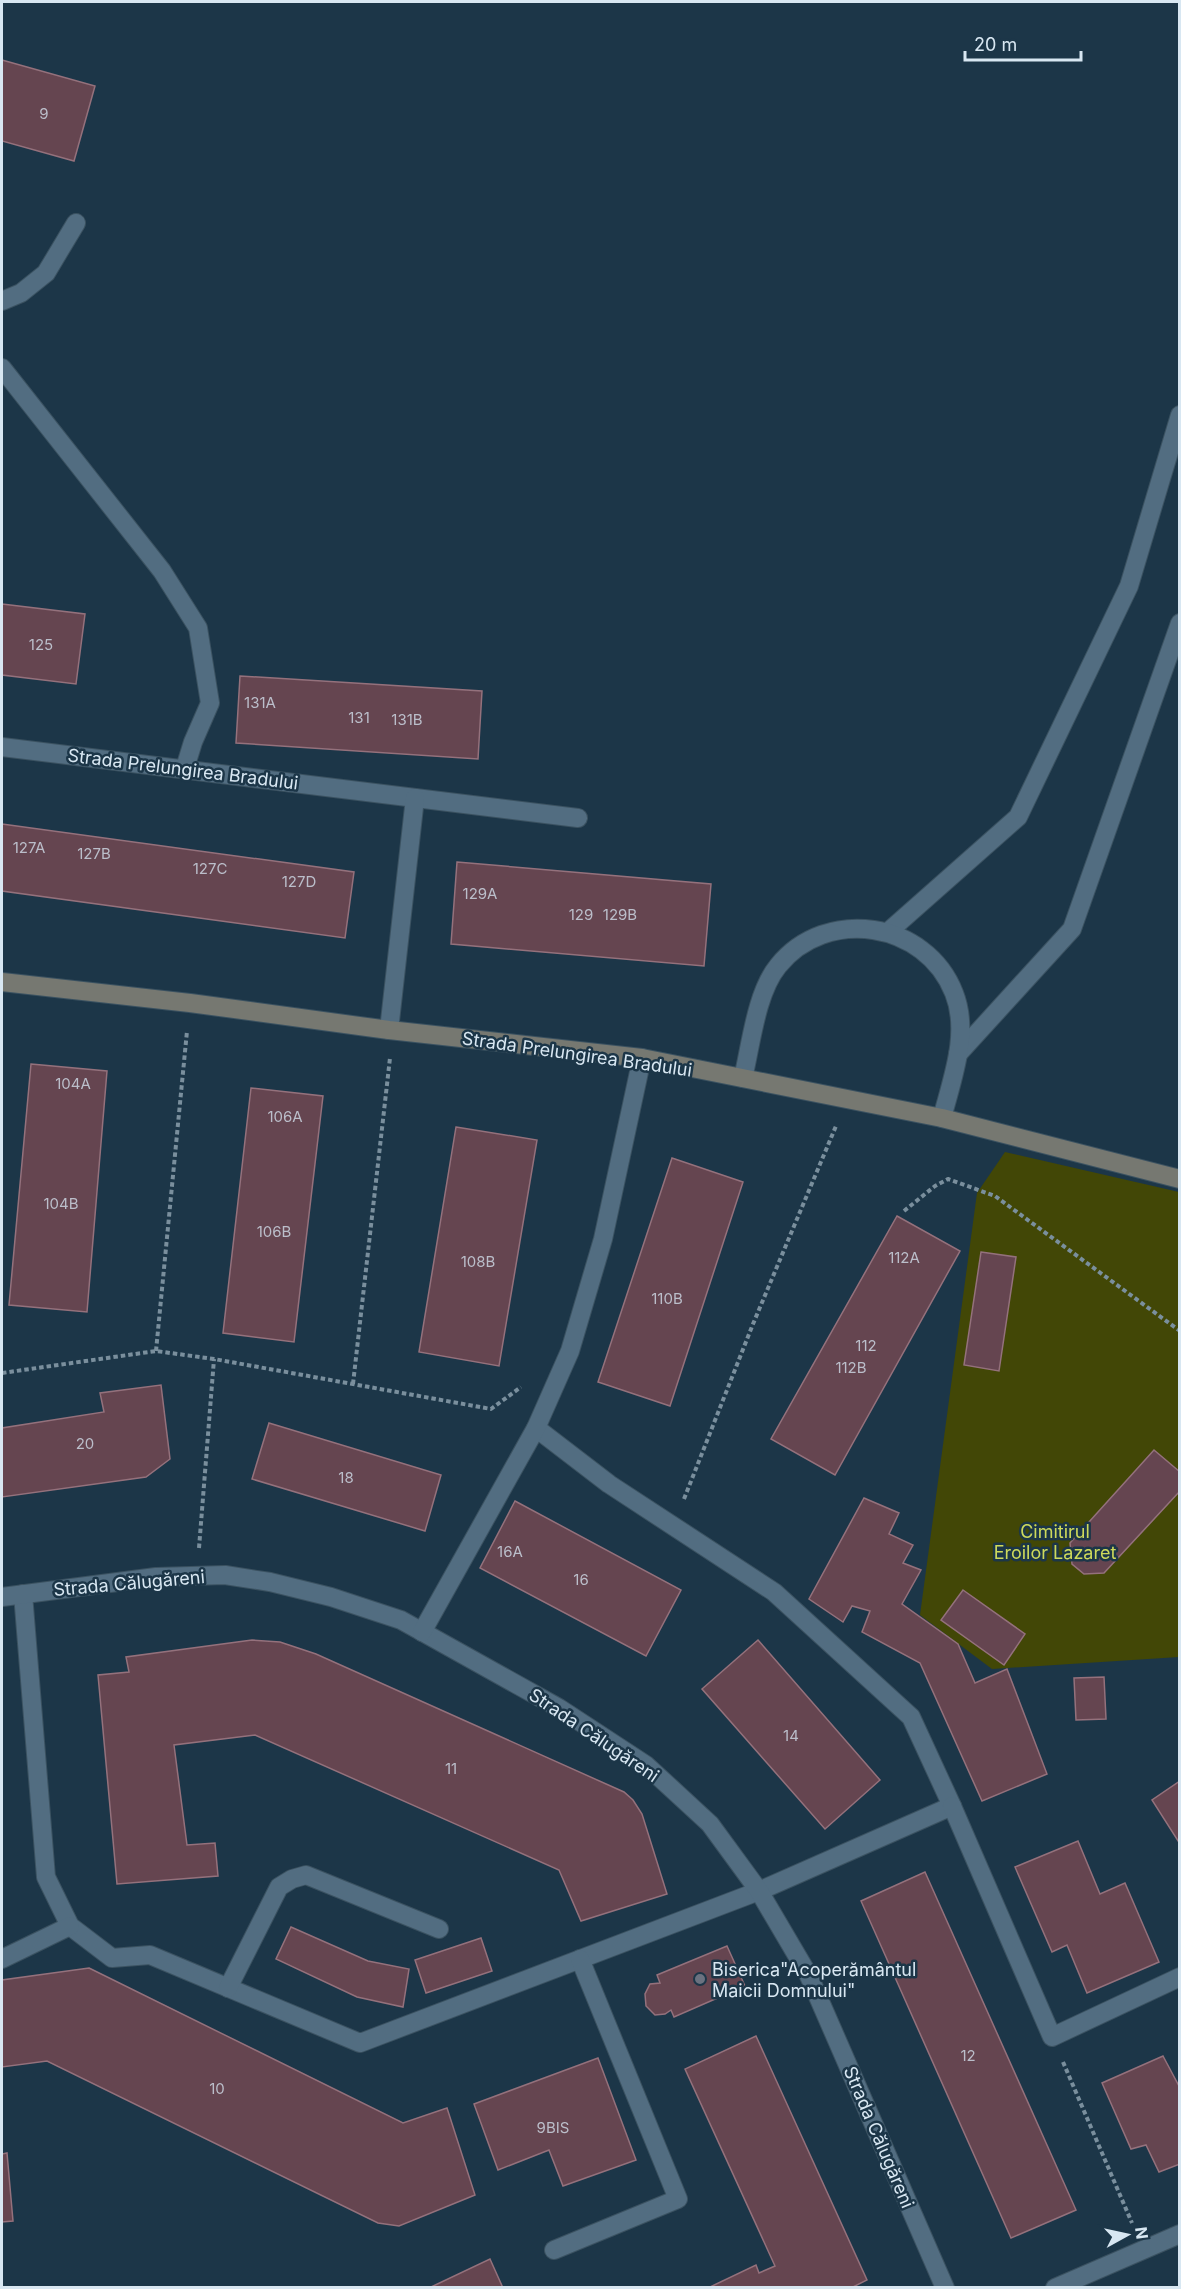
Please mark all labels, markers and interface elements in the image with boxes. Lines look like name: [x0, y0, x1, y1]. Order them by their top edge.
scale bar: [965, 24, 1080, 62]
text: 20 m: [974, 34, 1017, 55]
house number: 9: [39, 104, 49, 123]
house number: 125: [29, 635, 53, 654]
house number: 131A: [244, 693, 276, 712]
house number: 131: [348, 708, 370, 727]
house number: 131B: [391, 710, 423, 729]
street label: Strada Prelungirea Bradului: [67, 744, 299, 794]
house number: 127A: [13, 838, 45, 857]
house number: 127B: [77, 844, 111, 863]
house number: 127C: [193, 859, 227, 878]
house number: 127D: [282, 872, 316, 891]
house number: 129A: [463, 884, 497, 903]
house number: 129: [569, 905, 593, 924]
house number: 129B: [603, 905, 637, 924]
street label: Strada Prelungirea Bradului: [461, 1027, 693, 1081]
house number: 104A: [55, 1074, 91, 1093]
house number: 106A: [267, 1107, 303, 1126]
house number: 104B: [43, 1194, 79, 1213]
house number: 106B: [257, 1222, 291, 1241]
house number: 112A: [888, 1248, 920, 1267]
house number: 108B: [461, 1252, 495, 1271]
house number: 110B: [651, 1289, 683, 1308]
house number: 112: [855, 1336, 877, 1355]
house number: 112B: [835, 1358, 867, 1377]
house number: 20: [76, 1434, 94, 1453]
house number: 18: [338, 1468, 354, 1487]
park label: Cimitirul Eroilor Lazaret: [994, 1521, 1116, 1563]
house number: 16A: [497, 1542, 523, 1561]
street label: Strada Călugăreni: [52, 1566, 206, 1600]
house number: 16: [573, 1570, 589, 1589]
street label: Strada Călugăreni: [525, 1684, 663, 1786]
house number: 14: [783, 1726, 799, 1745]
house number: 11: [445, 1759, 457, 1778]
place label: Biserica"Acoperământul Maicii Domnului": [712, 1959, 916, 2001]
marker: Biserica"Acoperământul Maicii Domnului": [693, 1972, 707, 1986]
house number: 12: [960, 2046, 976, 2065]
street label: Strada Călugăreni: [840, 2063, 918, 2211]
house number: 10: [209, 2079, 225, 2098]
house number: 9BIS: [537, 2118, 569, 2137]
north arrow: [1097, 2205, 1157, 2265]
text: N: [1131, 2225, 1153, 2240]

